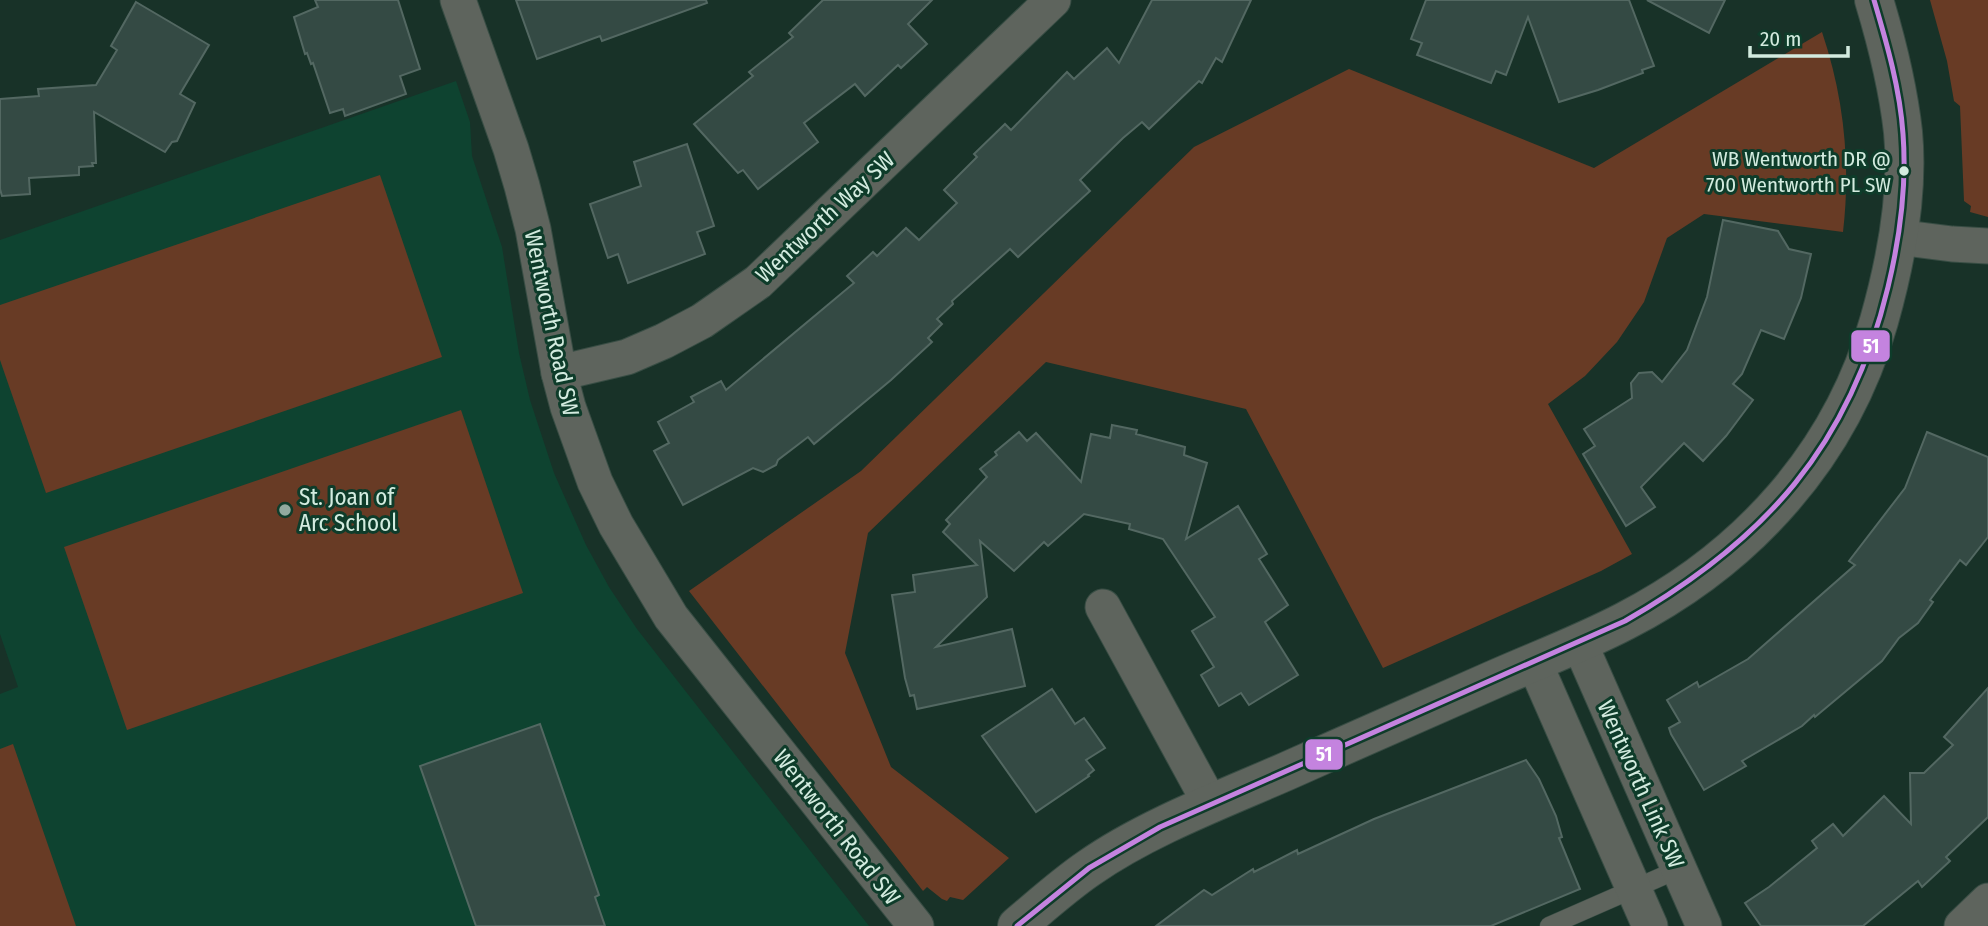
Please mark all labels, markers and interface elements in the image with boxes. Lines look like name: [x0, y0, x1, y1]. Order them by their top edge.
scale bar: [1750, 14, 1848, 58]
text: 20 m: [1760, 26, 1801, 52]
street label: Wentworth Way SW: [750, 145, 900, 289]
place label: WB Wentworth DR @ 700 Wentworth PL SW: [1706, 146, 1891, 198]
marker: WB Wentworth DR @ 700 Wentworth PL SW: [1897, 164, 1911, 178]
street label: Wentworth Road SW: [519, 227, 585, 419]
line badge: 51: [1850, 329, 1891, 363]
text: 51: [1863, 335, 1879, 358]
place label: St. Joan of Arc School: [299, 483, 397, 537]
marker: St. Joan of Arc School: [277, 502, 293, 518]
street label: Wentworth Link SW: [1591, 696, 1691, 872]
line badge: 51: [1304, 738, 1344, 771]
text: 51: [1316, 743, 1332, 766]
street label: Wentworth Road SW: [768, 744, 906, 910]

